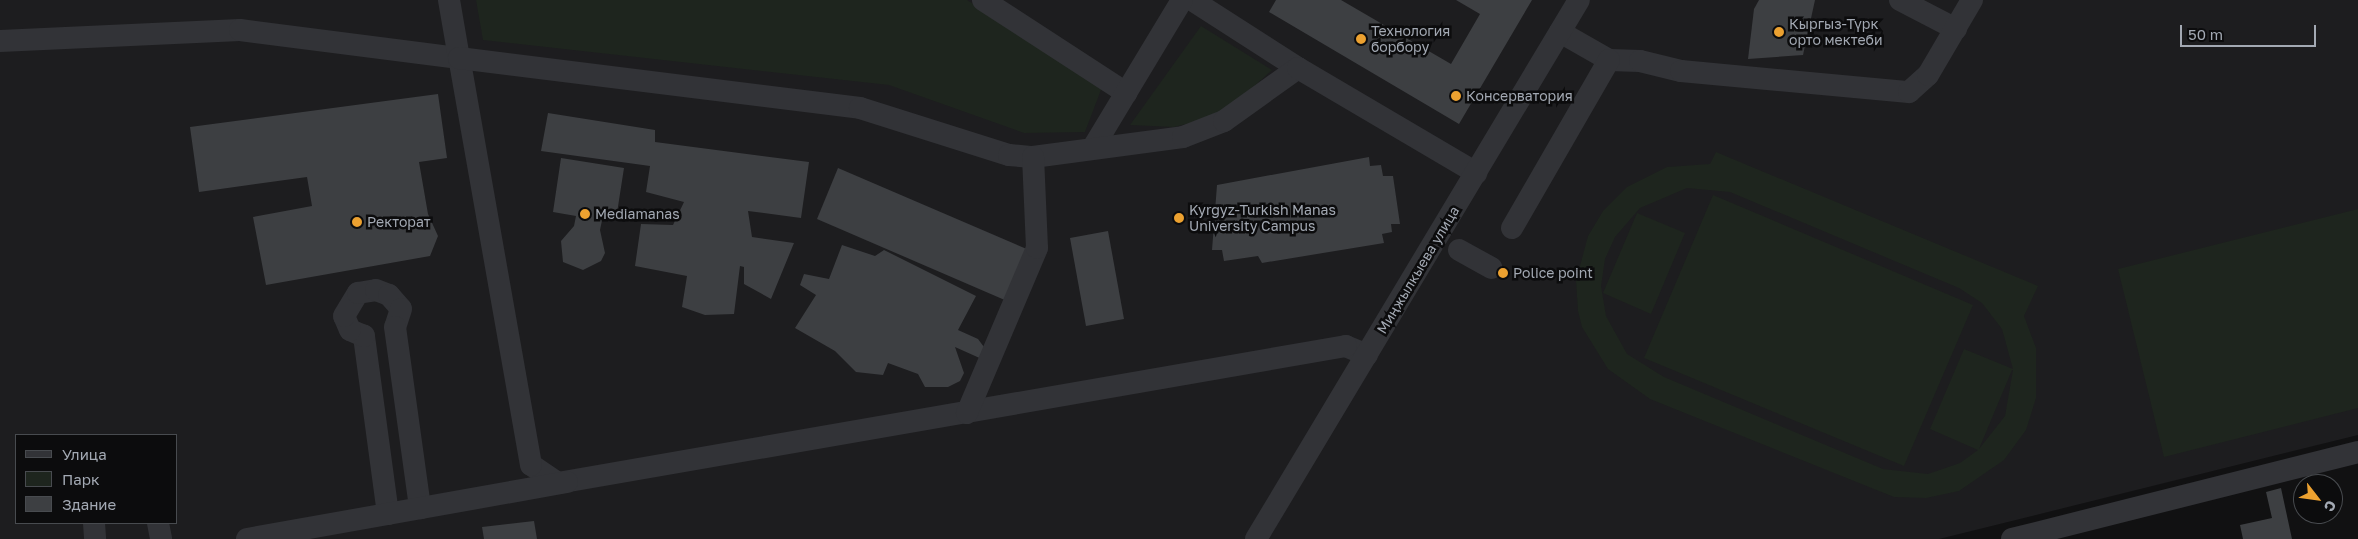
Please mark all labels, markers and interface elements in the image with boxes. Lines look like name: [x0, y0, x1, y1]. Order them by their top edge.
scale bar: [2183, 15, 2319, 47]
place label: Кыргыз-Түрк орто мектеби: [1789, 16, 1882, 48]
place label: Технология борбору: [1371, 23, 1450, 56]
text: 50 m: [2188, 25, 2223, 43]
marker: Кыргыз-Түрк орто мектеби: [1773, 26, 1785, 38]
marker: Технология борбору: [1355, 33, 1367, 45]
place label: Консерватория: [1466, 88, 1573, 104]
marker: Консерватория: [1450, 90, 1462, 102]
place label: Kyrgyz-Turkish Manas University Campus: [1189, 202, 1336, 234]
street label: Миңжылкыева улица: [1373, 203, 1463, 337]
place label: Mediamanas: [595, 206, 680, 222]
marker: Mediamanas: [579, 208, 591, 220]
marker: Kyrgyz-Turkish Manas University Campus: [1173, 212, 1185, 224]
place label: Ректорат: [367, 214, 431, 230]
marker: Ректорат: [351, 216, 363, 228]
place label: Police point: [1513, 265, 1593, 281]
marker: Police point: [1497, 267, 1509, 279]
legend: [15, 434, 178, 524]
text: Улица: [62, 445, 107, 463]
text: Парк: [62, 470, 100, 488]
north arrow: [2293, 474, 2343, 524]
text: Здание: [62, 495, 116, 513]
text: С: [2321, 498, 2340, 515]

